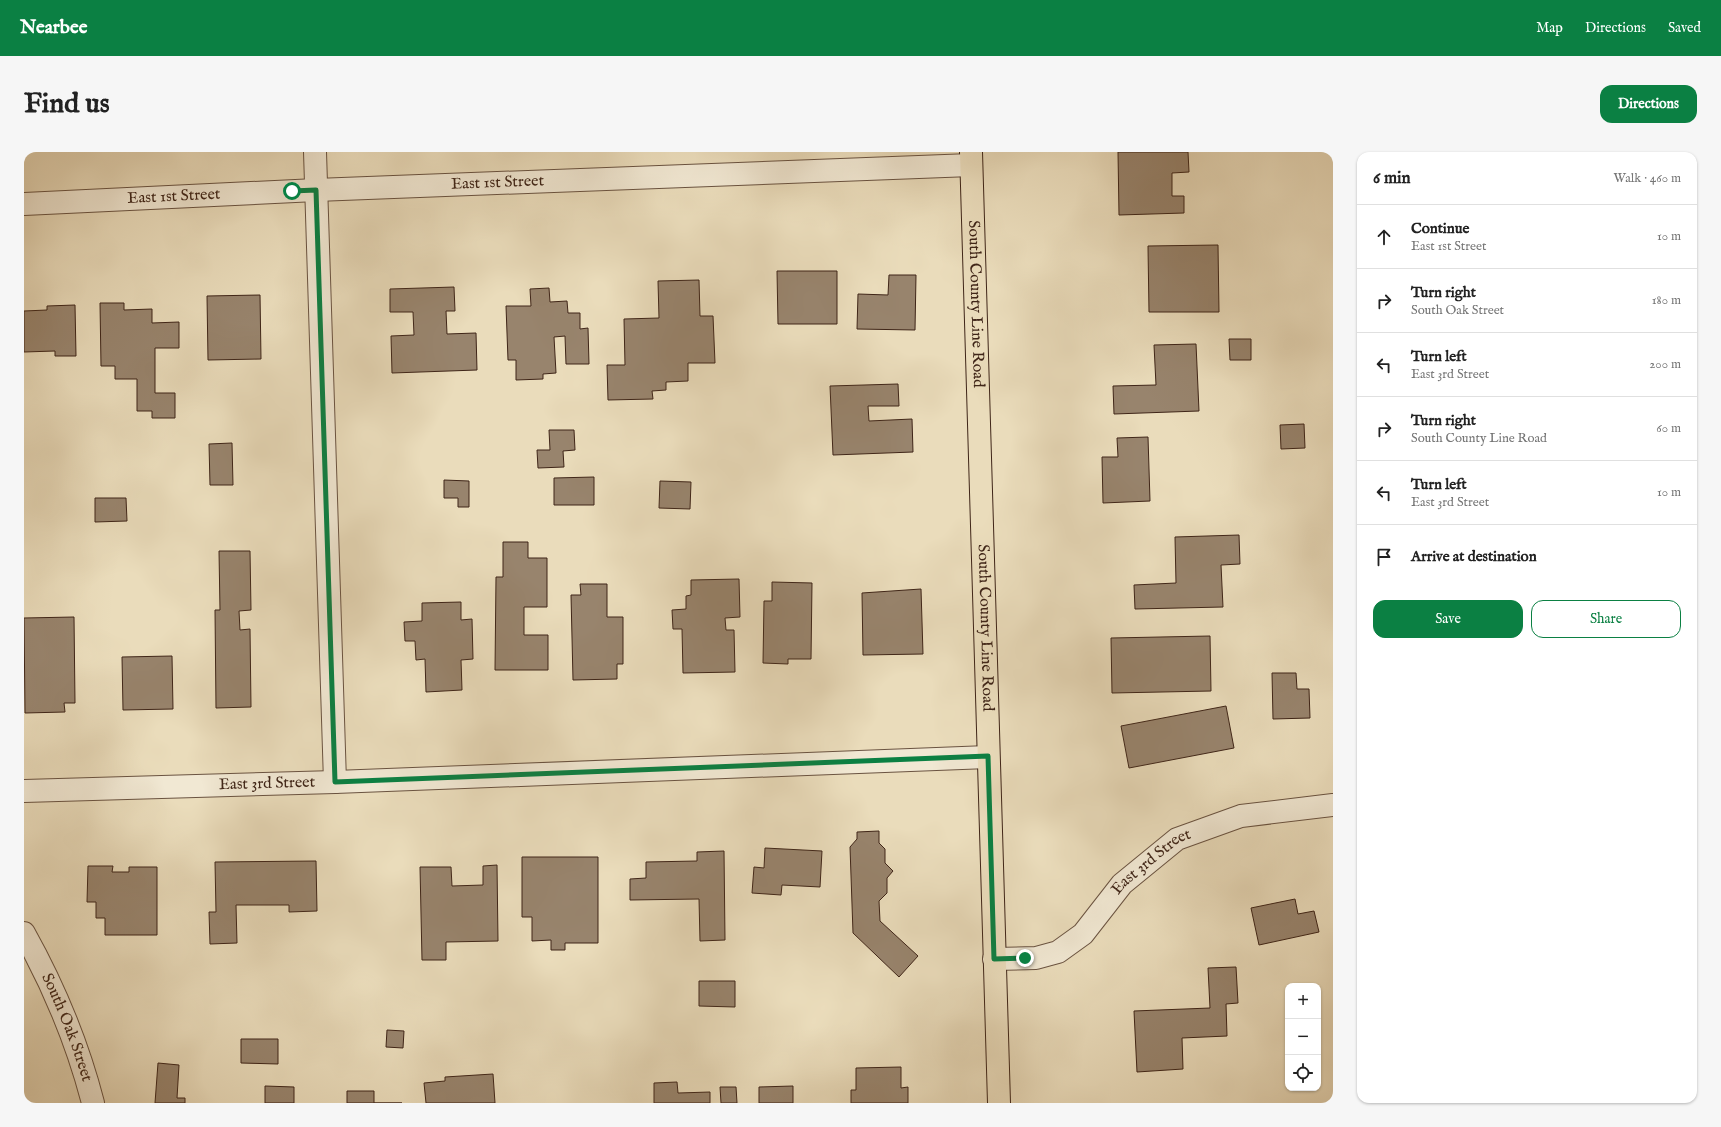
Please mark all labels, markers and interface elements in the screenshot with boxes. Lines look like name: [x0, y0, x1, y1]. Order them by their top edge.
text: Nearbee: [20, 16, 87, 40]
text: Map: [1536, 19, 1563, 37]
text: Directions: [1585, 19, 1646, 37]
text: Saved: [1668, 19, 1701, 37]
button: Directions: [1600, 85, 1697, 123]
text: Find us: [24, 87, 110, 122]
text: 6 min: [1373, 168, 1411, 189]
text: Walk · 460 m: [1614, 170, 1681, 187]
street label: East 1st Street: [451, 171, 545, 195]
route start: [283, 182, 301, 200]
street label: East 1st Street: [127, 185, 221, 209]
text: Continue: [1411, 219, 1469, 238]
street label: South County Line Road: [963, 220, 988, 388]
icon: ahead: [1373, 226, 1395, 248]
text: 10 m: [1657, 228, 1681, 245]
text: East 1st Street: [1411, 238, 1487, 255]
text: Turn right: [1411, 283, 1476, 302]
icon: right: [1373, 290, 1395, 312]
text: 180 m: [1652, 292, 1681, 309]
text: South Oak Street: [1411, 302, 1504, 319]
text: Turn left: [1411, 347, 1467, 366]
icon: left: [1373, 354, 1395, 376]
text: 200 m: [1649, 356, 1681, 373]
text: East 3rd Street: [1411, 366, 1489, 383]
text: Turn right: [1411, 411, 1476, 430]
icon: right: [1373, 418, 1395, 440]
text: 60 m: [1656, 420, 1681, 437]
text: South County Line Road: [1411, 430, 1547, 447]
text: Turn left: [1411, 475, 1467, 494]
icon: left: [1373, 482, 1395, 504]
text: 10 m: [1657, 484, 1681, 501]
text: East 3rd Street: [1411, 494, 1489, 511]
street label: South County Line Road: [973, 544, 997, 712]
icon: arrive: [1373, 546, 1395, 568]
text: Arrive at destination: [1411, 547, 1537, 566]
button: Save: [1373, 600, 1523, 638]
button: Share: [1531, 600, 1681, 638]
street label: East 3rd Street: [218, 773, 316, 795]
street label: East 3rd Street: [1107, 825, 1194, 899]
route end: [1016, 949, 1034, 967]
street label: South Oak Street: [36, 970, 97, 1085]
map controls: [1285, 983, 1321, 1091]
button: +: [1285, 983, 1321, 1019]
button: −: [1285, 1019, 1321, 1055]
button: locate: [1285, 1055, 1321, 1091]

